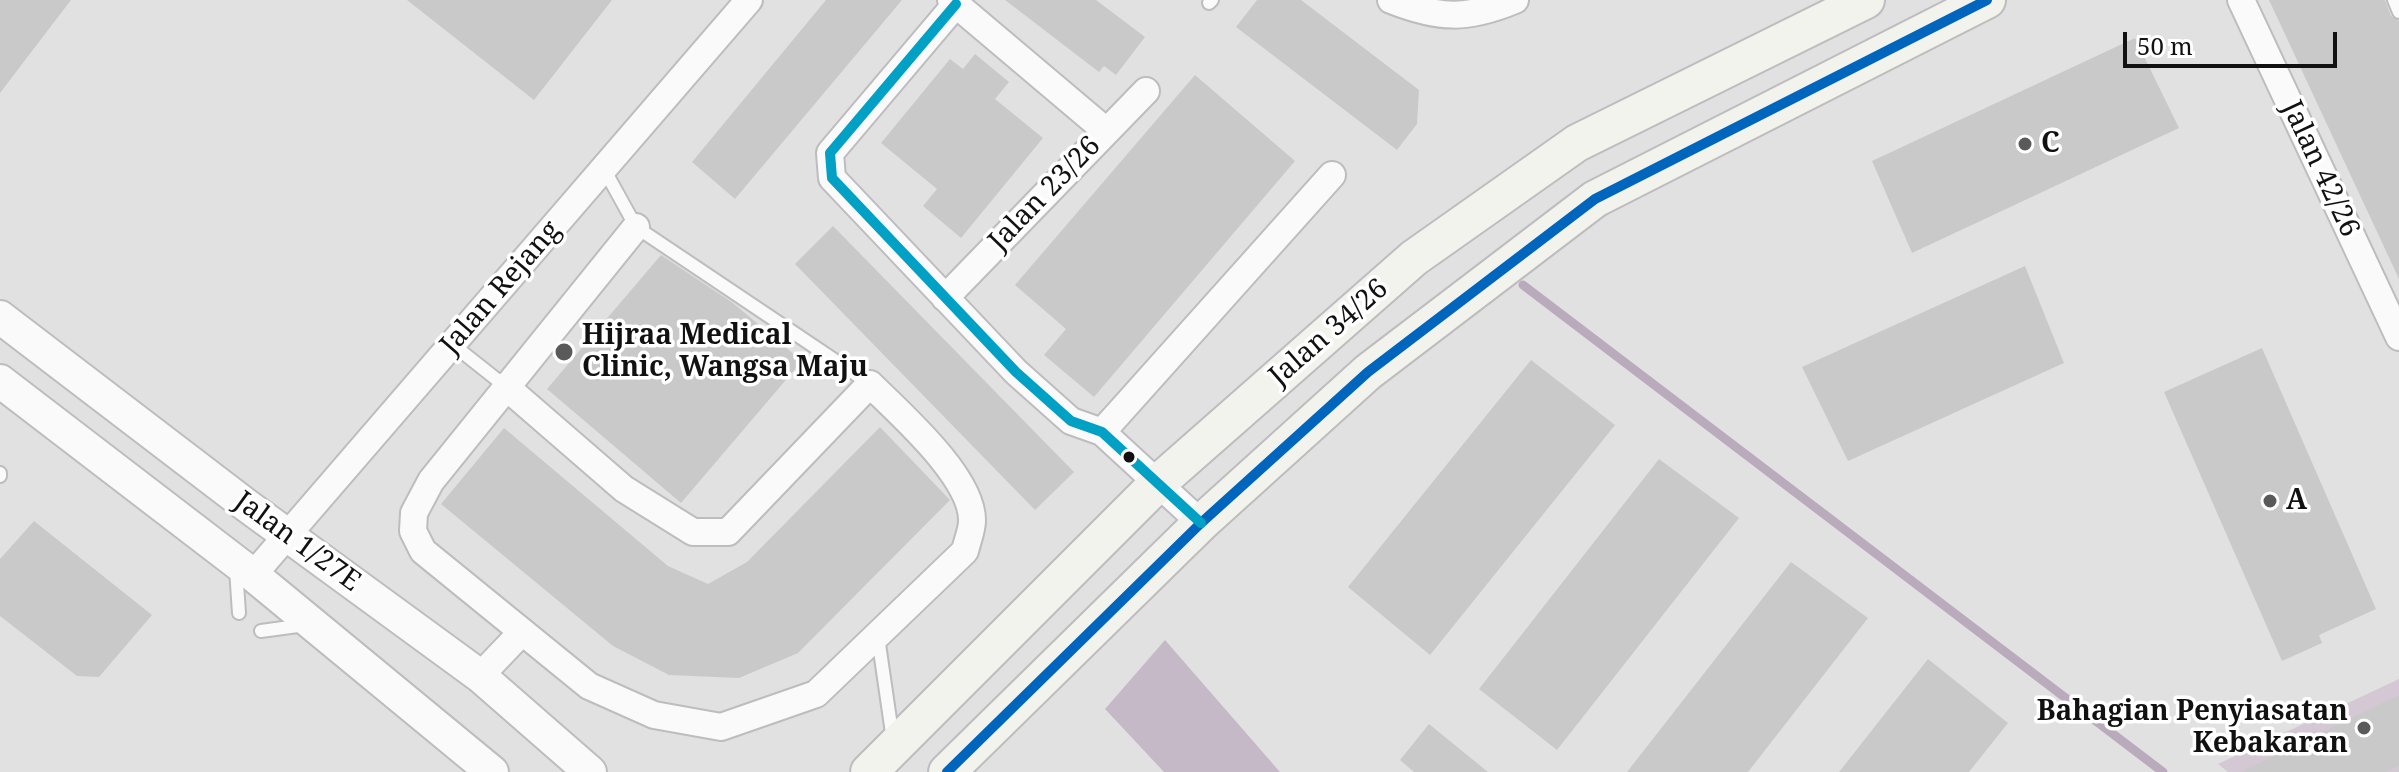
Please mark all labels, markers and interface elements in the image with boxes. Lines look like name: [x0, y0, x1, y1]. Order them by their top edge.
scale bar: [2127, 16, 2341, 66]
text: 50 m: [2137, 29, 2193, 62]
street label: Jalan 42/26: [2274, 96, 2366, 242]
place label: C: [2041, 127, 2060, 161]
street label: Jalan 23/26: [982, 130, 1108, 258]
marker: C: [2016, 135, 2034, 153]
street label: Jalan Rejang: [434, 214, 568, 362]
street label: Jalan 34/26: [1263, 272, 1395, 394]
place label: Hijraa Medical Clinic, Wangsa Maju: [582, 319, 868, 385]
marker: Hijraa Medical Clinic, Wangsa Maju: [553, 341, 575, 363]
unlabelled marker: [1121, 449, 1137, 465]
place label: A: [2286, 484, 2307, 518]
street label: Jalan 1/27E: [227, 485, 367, 599]
marker: A: [2261, 492, 2279, 510]
place label: Bahagian Penyiasatan Kebakaran: [2037, 695, 2348, 761]
marker: Bahagian Penyiasatan Kebakaran: [2355, 719, 2373, 737]

